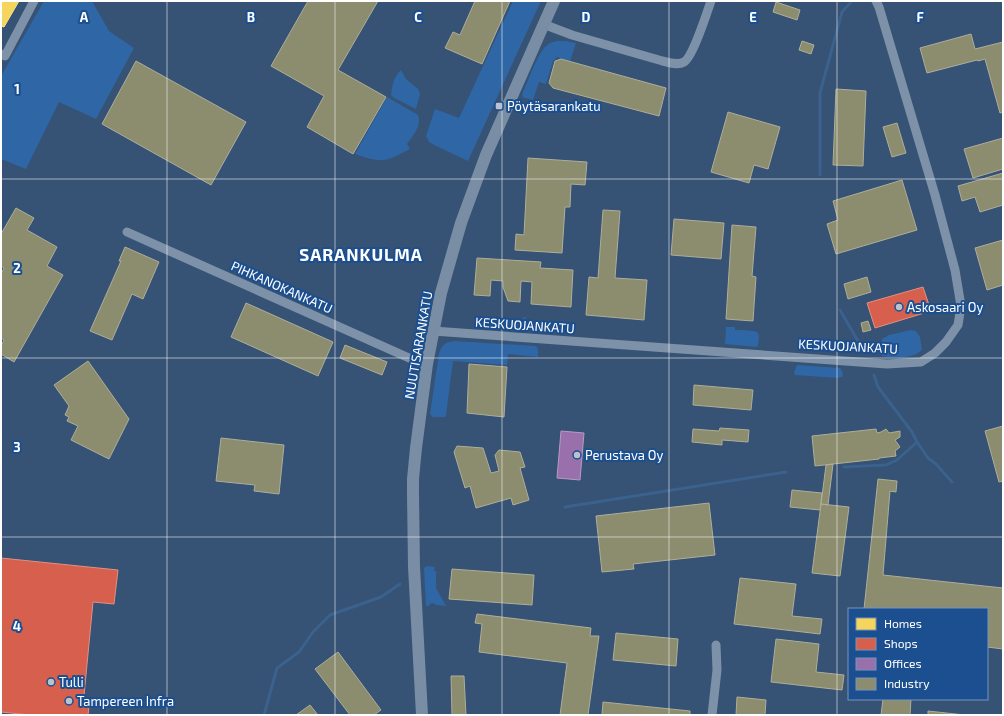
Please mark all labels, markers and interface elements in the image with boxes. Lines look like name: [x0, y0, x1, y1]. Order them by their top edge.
text: A: [80, 9, 89, 25]
text: B: [247, 9, 255, 25]
text: C: [414, 9, 422, 25]
text: D: [582, 9, 591, 25]
text: E: [749, 9, 757, 25]
text: F: [916, 9, 924, 25]
text: 1: [14, 81, 20, 97]
place label: Pöytäsarankatu: [507, 98, 601, 114]
marker: Pöytäsarankatu: [494, 101, 504, 111]
district label: SARANKULMA: [299, 244, 423, 264]
street label: PIHKANOKANKATU: [229, 257, 335, 317]
text: 2: [13, 260, 21, 276]
street label: NUUTISARANKATU: [401, 290, 435, 400]
place label: Askosaari Oy: [907, 299, 983, 315]
marker: Askosaari Oy: [894, 302, 904, 312]
street label: KESKUOJANKATU: [475, 314, 575, 336]
street label: KESKUOJANKATU: [798, 335, 898, 357]
text: 3: [13, 439, 21, 455]
place label: Perustava Oy: [585, 447, 663, 463]
marker: Perustava Oy: [572, 450, 582, 460]
legend: [848, 608, 988, 700]
text: Homes: [884, 616, 922, 630]
text: 4: [13, 618, 21, 634]
text: Shops: [884, 636, 918, 650]
text: Offices: [884, 656, 921, 670]
place label: Tulli: [59, 674, 84, 690]
text: Industry: [884, 676, 930, 690]
marker: Tulli: [46, 677, 56, 687]
place label: Tampereen Infra: [77, 693, 174, 709]
marker: Tampereen Infra: [64, 696, 74, 706]

